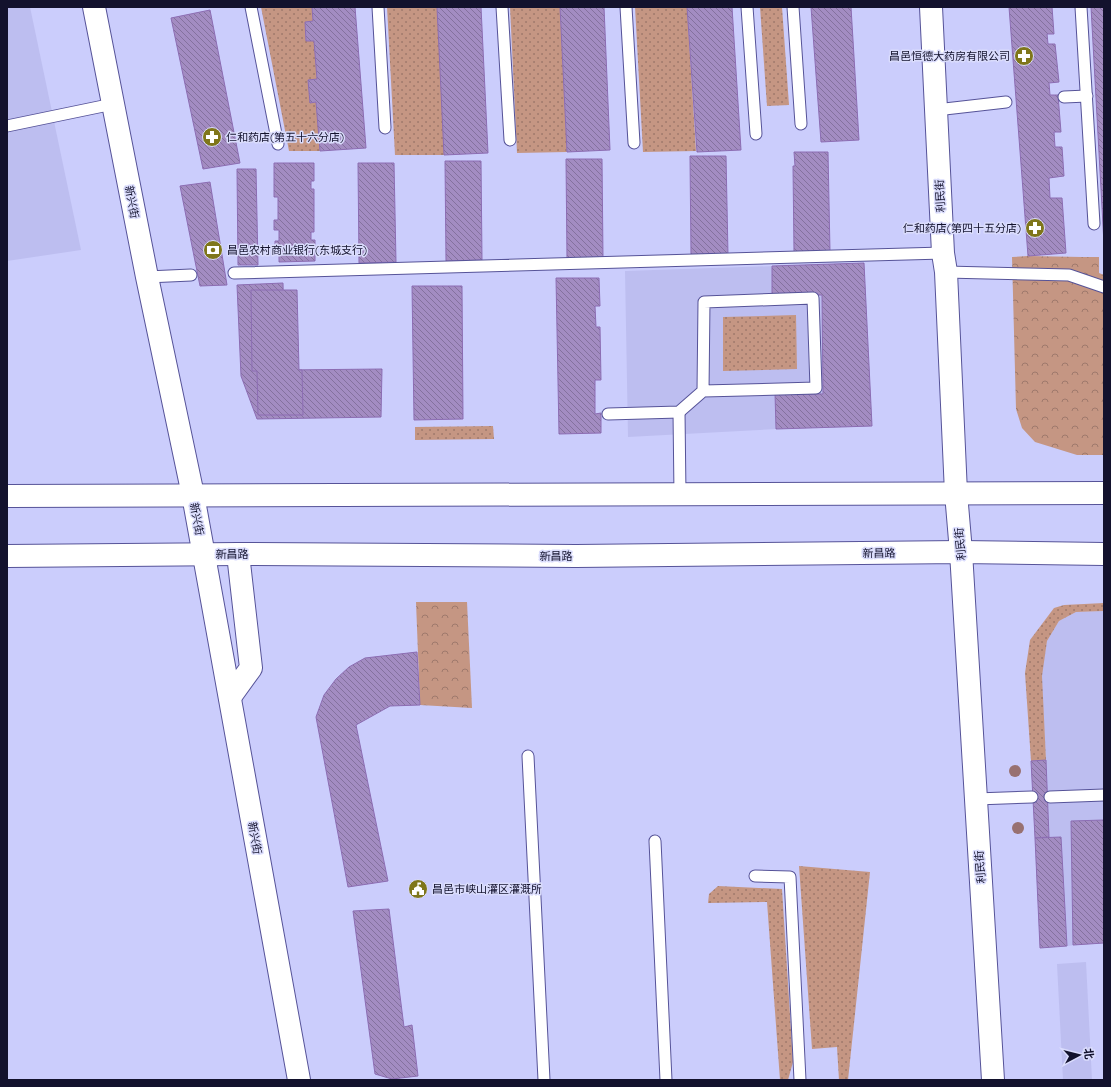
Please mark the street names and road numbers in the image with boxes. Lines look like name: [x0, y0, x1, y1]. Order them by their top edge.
street label: 利民街: [932, 179, 948, 213]
street label: 新兴街: [122, 184, 142, 220]
street label: 新兴街: [187, 501, 207, 537]
street label: 利民街: [952, 527, 968, 561]
street label: 新昌路: [862, 546, 896, 560]
street label: 新昌路: [216, 547, 249, 561]
street label: 新昌路: [540, 549, 573, 563]
street label: 新兴街: [245, 821, 265, 855]
street label: 利民街: [972, 850, 988, 884]

